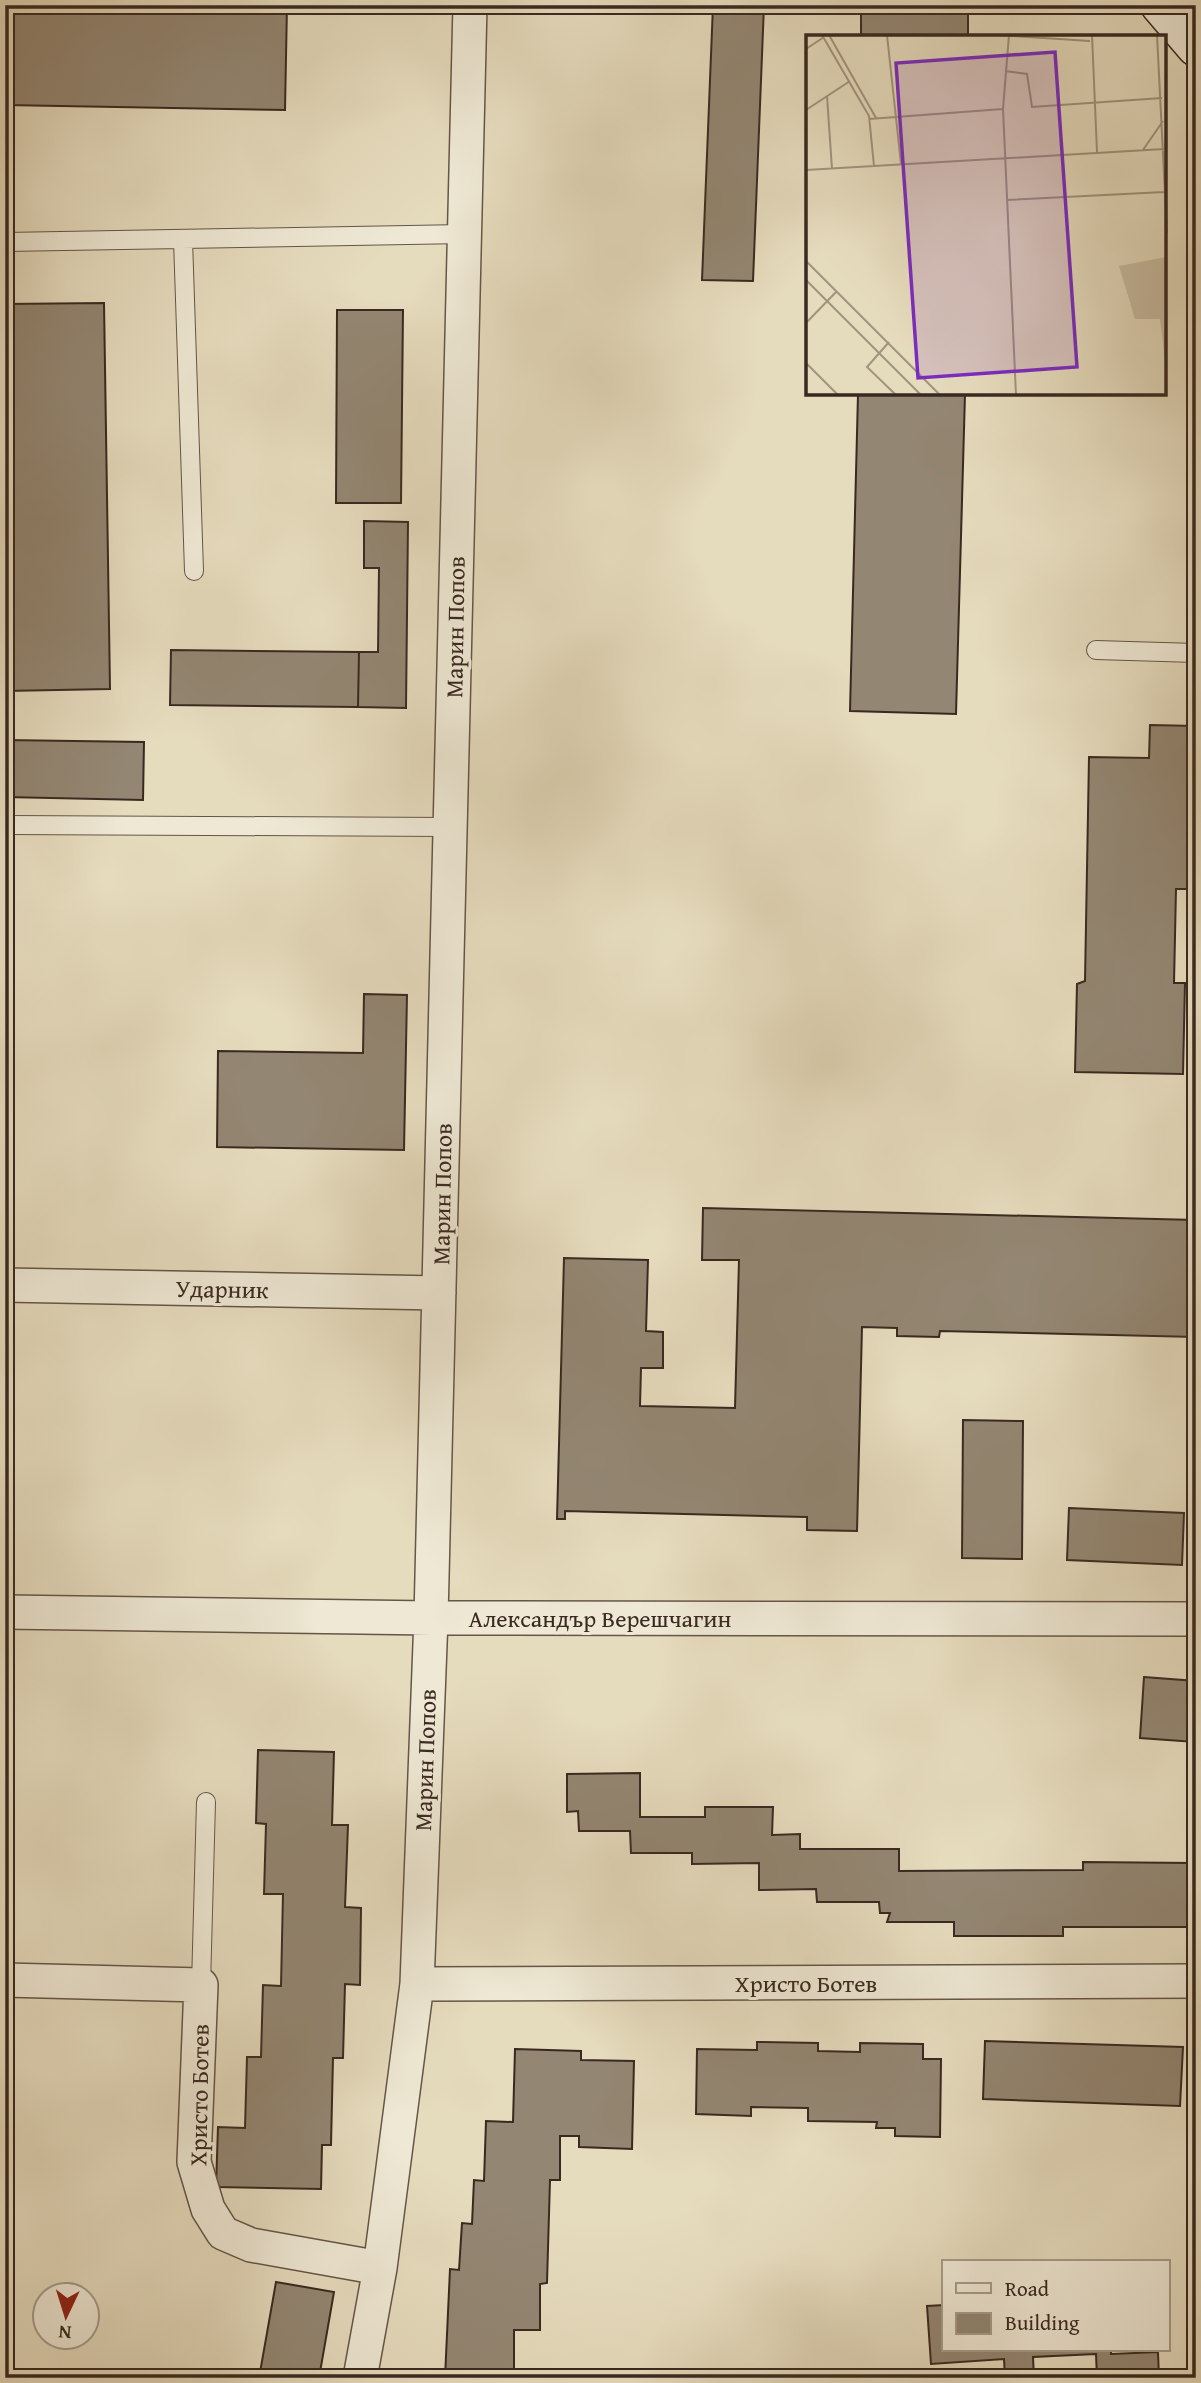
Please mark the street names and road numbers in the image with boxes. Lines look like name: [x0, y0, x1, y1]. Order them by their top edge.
street label: Марин Попов: [436, 556, 474, 698]
street label: Марин Попов: [423, 1123, 461, 1265]
street label: Ударник: [175, 1271, 269, 1307]
street label: Александър Верешчагин: [469, 1601, 731, 1636]
street label: Марин Попов: [405, 1688, 445, 1832]
street label: Христо Ботев: [735, 1966, 877, 2001]
street label: Христо Ботев: [180, 2024, 218, 2166]

